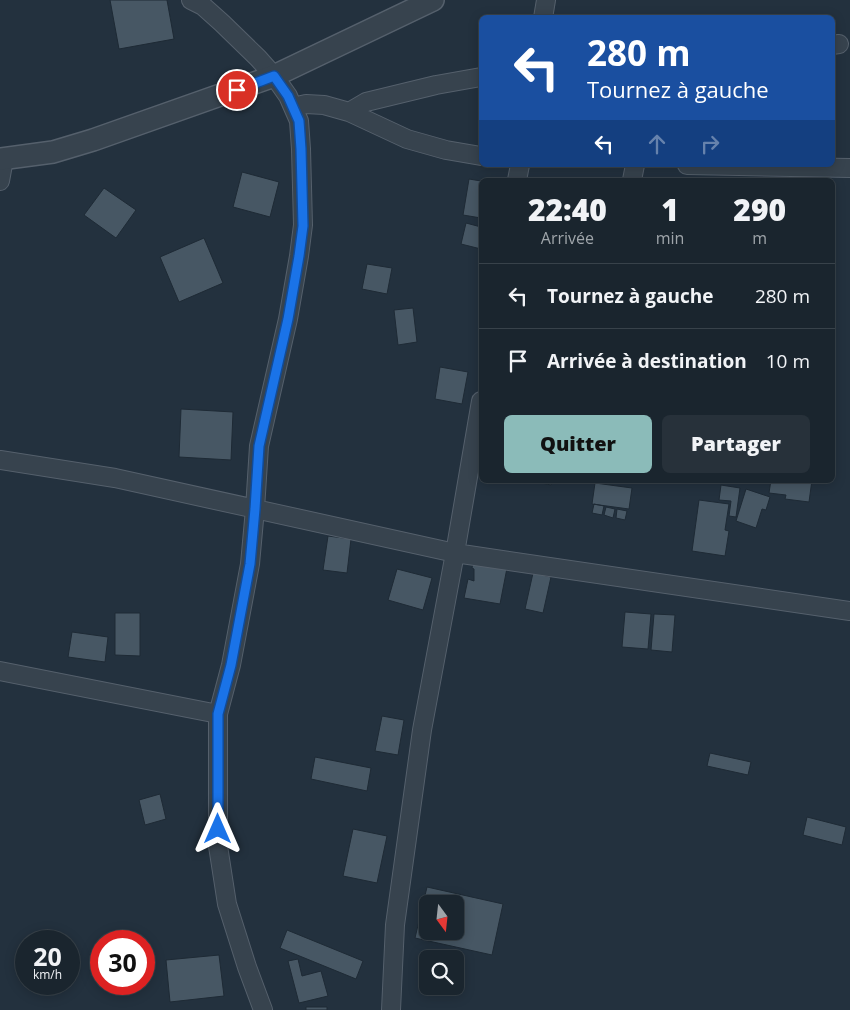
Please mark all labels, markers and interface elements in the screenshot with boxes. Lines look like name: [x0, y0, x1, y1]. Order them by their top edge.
text: 280 m: [587, 29, 691, 76]
icon: left: [504, 35, 569, 100]
pin: [216, 69, 258, 111]
text: Tournez à gauche: [587, 74, 769, 104]
icon: arrive: [223, 76, 251, 104]
icon: left: [590, 130, 618, 158]
icon: ahead: [643, 130, 671, 158]
icon: right: [696, 130, 724, 158]
text: 22:40: [528, 189, 607, 230]
text: 1: [661, 189, 679, 230]
text: 290: [733, 189, 786, 230]
text: Arrivée: [541, 227, 594, 249]
text: min: [656, 227, 684, 249]
text: m: [752, 227, 767, 249]
icon: left: [504, 282, 532, 310]
text: Tournez à gauche: [547, 283, 713, 309]
text: 280 m: [755, 283, 810, 309]
icon: arrive: [504, 347, 532, 375]
text: Arrivée à destination: [547, 348, 747, 374]
text: 10 m: [766, 348, 810, 374]
button: Quitter: [504, 415, 652, 473]
button: Partager: [662, 415, 810, 473]
position arrow: [191, 802, 243, 854]
north arrow: [419, 895, 464, 940]
map controls: [419, 895, 464, 995]
speed limit sign: 30: [90, 930, 155, 995]
text: 20: [33, 939, 62, 973]
button: search: [419, 950, 464, 995]
text: km/h: [33, 966, 62, 983]

